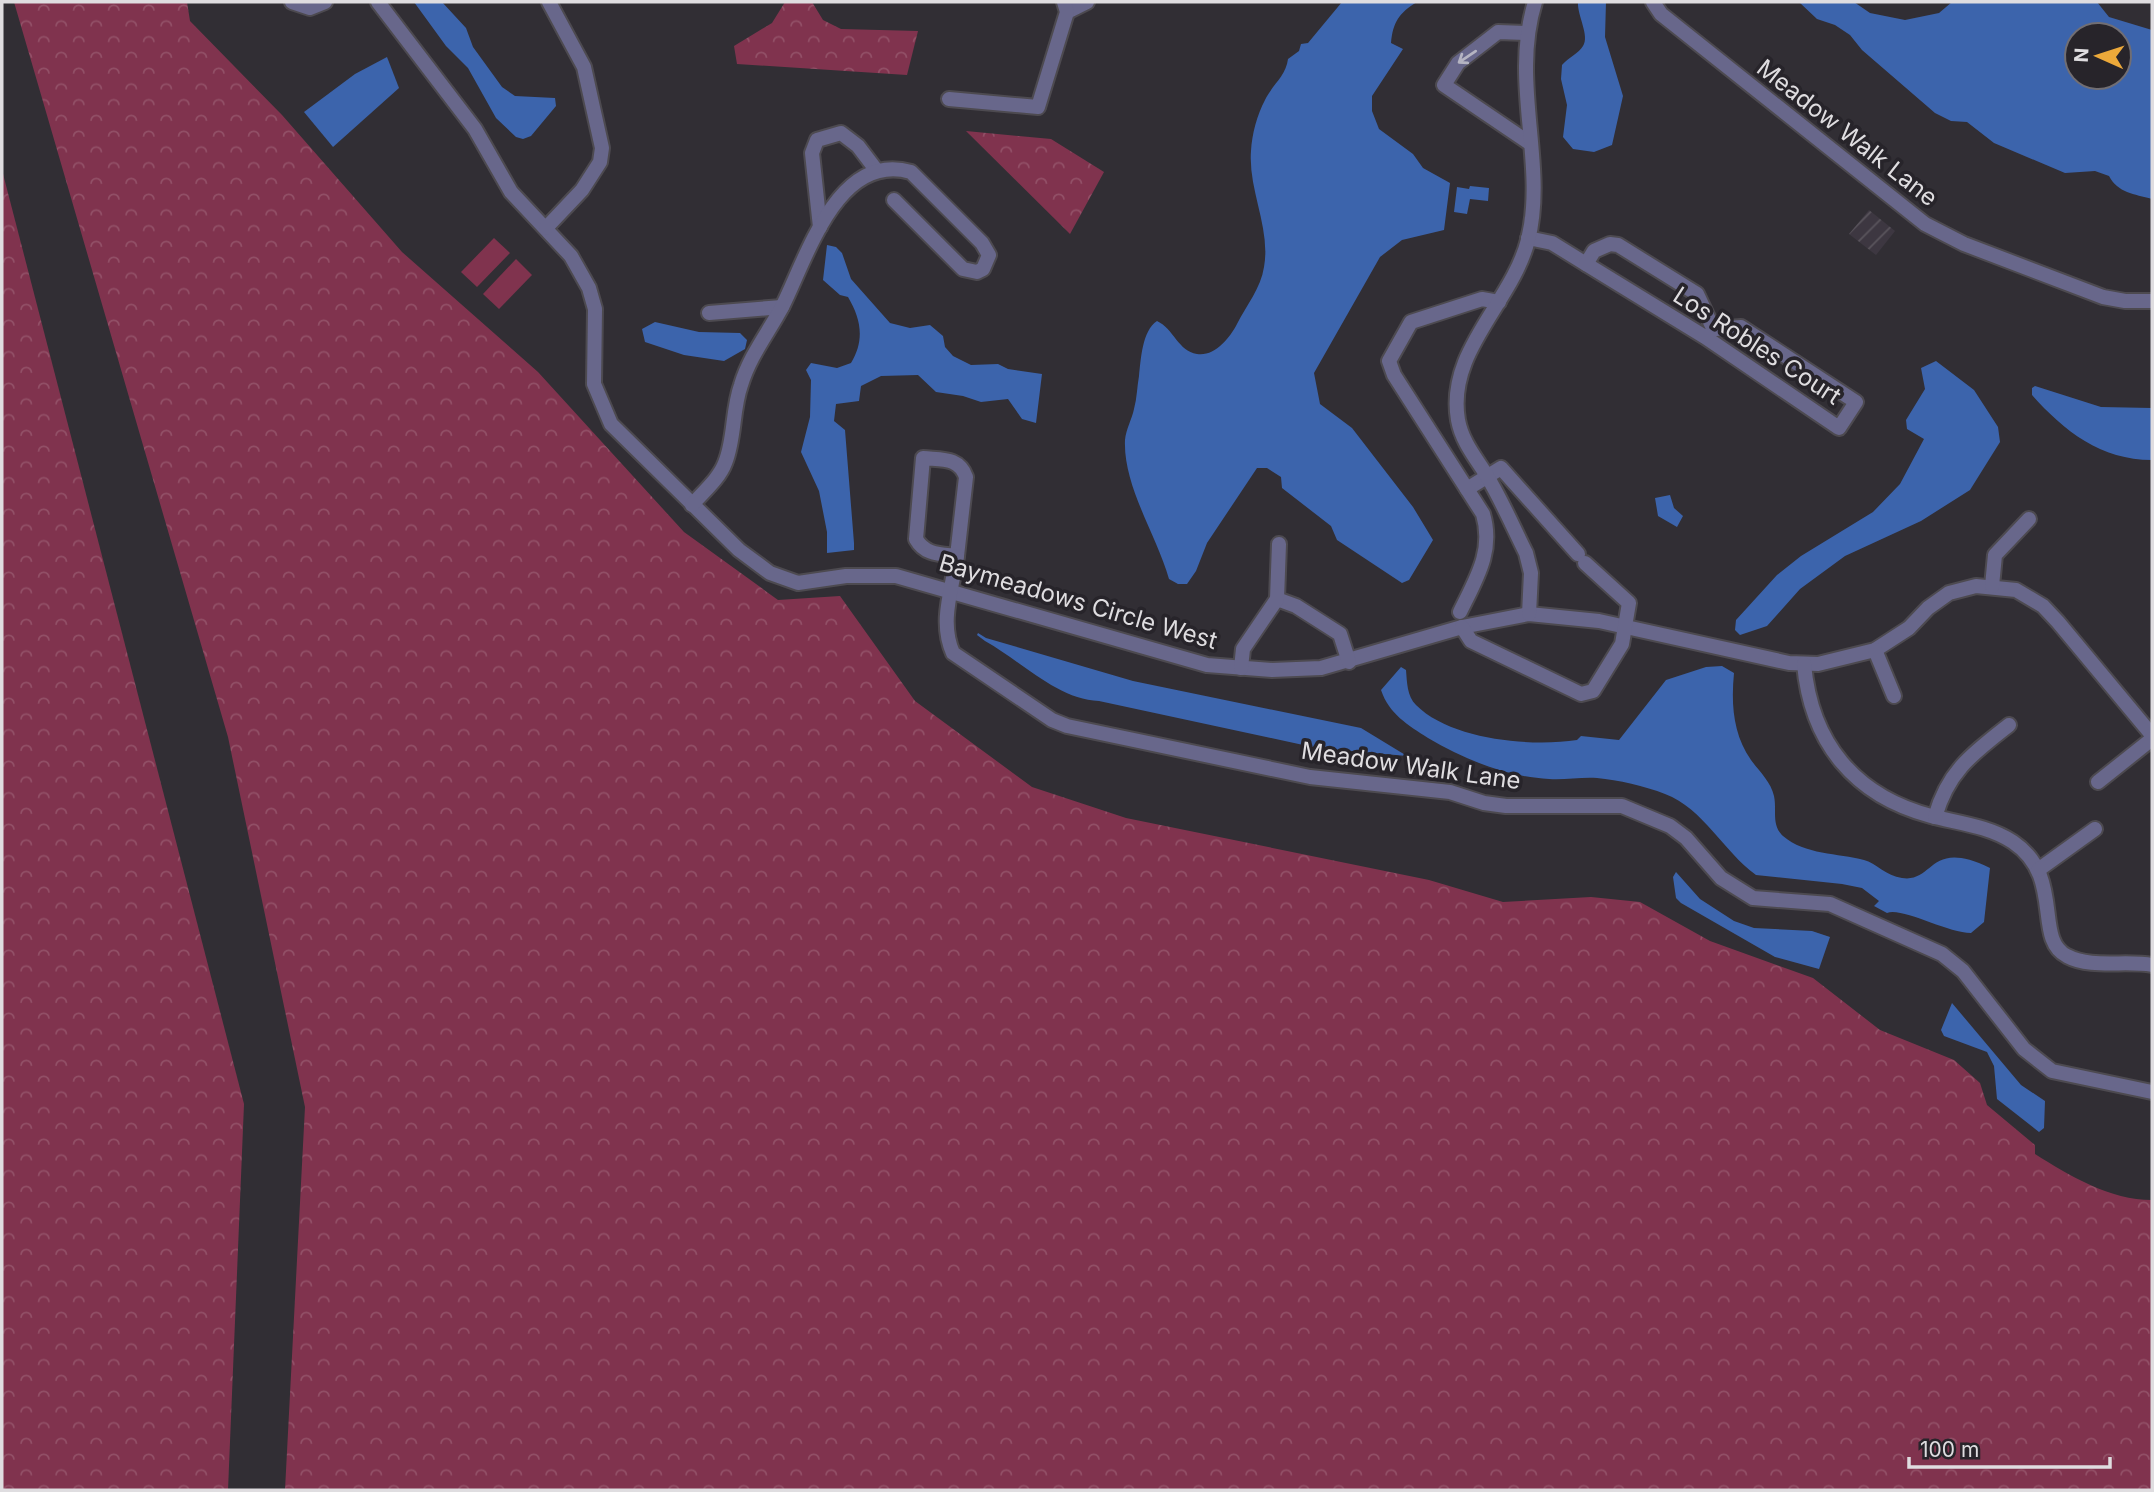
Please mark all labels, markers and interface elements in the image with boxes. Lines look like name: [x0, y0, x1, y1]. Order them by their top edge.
north arrow: [2063, 21, 2133, 91]
text: N: [2070, 47, 2093, 63]
one-way arrow: [1458, 50, 1477, 64]
street label: Meadow Walk Lane: [1751, 53, 1943, 212]
street label: Los Robles Court: [1668, 281, 1847, 411]
street label: Baymeadows Circle West: [936, 548, 1221, 655]
street label: Meadow Walk Lane: [1299, 736, 1523, 795]
scale bar: [1909, 1426, 2110, 1470]
text: 100 m: [1920, 1437, 1979, 1462]

